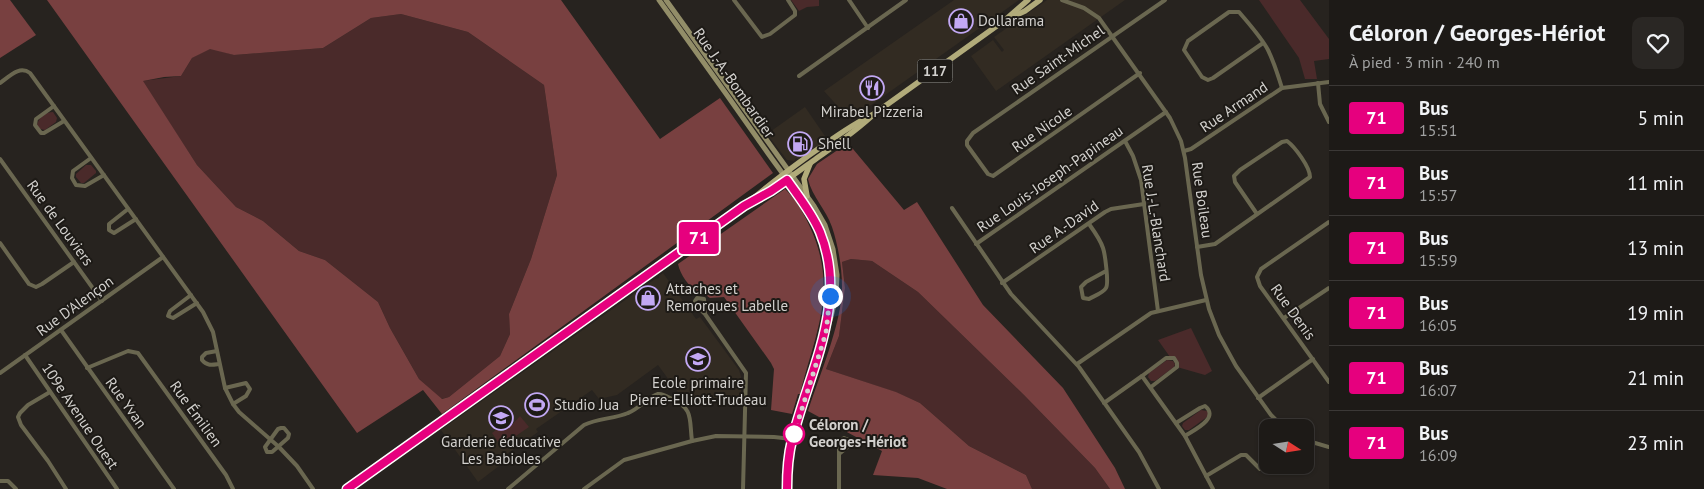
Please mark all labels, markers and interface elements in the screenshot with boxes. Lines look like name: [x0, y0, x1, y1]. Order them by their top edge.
shop icon: Dollarama: [948, 8, 974, 34]
place label: Dollarama: [978, 11, 1044, 30]
text: Céloron / Georges-Hériot: [1349, 17, 1606, 48]
button: heart: [1632, 17, 1684, 69]
street label: Rue Saint-Michel: [1008, 20, 1108, 99]
street label: Rue J.-A.-Bombardier: [689, 24, 779, 141]
text: À pied · 3 min · 240 m: [1349, 52, 1500, 72]
road number: 117: [918, 59, 952, 82]
restaurant icon: Mirabel Pizzeria: [859, 75, 885, 101]
street label: Rue Armand: [1196, 77, 1271, 136]
text: Bus: [1419, 96, 1448, 120]
street label: Rue Nicole: [1008, 101, 1075, 156]
place label: Mirabel Pizzeria: [821, 102, 923, 121]
text: 71: [1366, 106, 1387, 129]
text: 5 min: [1638, 106, 1684, 130]
text: 15:51: [1419, 120, 1457, 140]
street label: Rue Louis-Joseph-Papineau: [973, 121, 1126, 236]
fuel station icon: Shell: [787, 131, 813, 157]
place label: Shell: [818, 134, 851, 153]
street label: Rue Boileau: [1188, 161, 1217, 239]
text: Bus: [1419, 161, 1448, 185]
street label: Rue J.-L.-Blanchard: [1138, 163, 1175, 283]
text: 71: [1366, 171, 1387, 194]
text: 11 min: [1627, 171, 1684, 195]
street label: Rue de Louviers: [23, 176, 98, 269]
text: 15:57: [1419, 185, 1457, 205]
street label: Rue A.-David: [1025, 196, 1102, 257]
line badge: 71: [676, 222, 722, 254]
text: 71: [689, 226, 709, 249]
text: Bus: [1419, 226, 1448, 250]
text: 71: [1366, 236, 1387, 259]
text: 13 min: [1627, 236, 1684, 260]
text: 15:59: [1419, 250, 1457, 270]
street label: Rue D'Alençon: [32, 271, 117, 340]
place label: Attaches et Remorques Labelle: [666, 279, 788, 315]
street label: Rue Denis: [1267, 280, 1320, 343]
your location: [818, 284, 843, 309]
shop icon: Attaches et Remorques Labelle: [635, 285, 661, 311]
text: Bus: [1419, 291, 1448, 315]
text: 71: [1366, 301, 1387, 324]
text: 19 min: [1627, 301, 1684, 325]
text: 16:05: [1419, 315, 1457, 335]
school or university icon: Ecole primaire Pierre-Elliott-Trudeau: [685, 346, 711, 372]
text: Bus: [1419, 356, 1448, 380]
street label: 109e Avenue Ouest: [38, 359, 123, 472]
text: 71: [1366, 366, 1387, 389]
text: 21 min: [1627, 366, 1684, 390]
street label: Rue Yvan: [102, 373, 151, 432]
place label: Ecole primaire Pierre-Elliott-Trudeau: [629, 373, 767, 409]
street label: Rue Émilien: [166, 377, 227, 450]
text: 16:07: [1419, 380, 1457, 400]
sports icon: Studio Jua: [524, 392, 550, 418]
place label: Studio Jua: [554, 395, 619, 414]
school or university icon: Garderie éducative Les Babioles: [488, 405, 514, 431]
place label: Céloron / Georges-Hériot: [809, 415, 907, 451]
north arrow: [1259, 419, 1314, 474]
map controls: [1259, 419, 1314, 474]
text: Bus: [1419, 421, 1448, 445]
marker: Céloron / Georges-Hériot: [783, 423, 805, 445]
text: 71: [1366, 431, 1387, 454]
text: 23 min: [1627, 431, 1684, 455]
place label: Garderie éducative Les Babioles: [441, 432, 561, 468]
text: 16:09: [1419, 445, 1457, 465]

